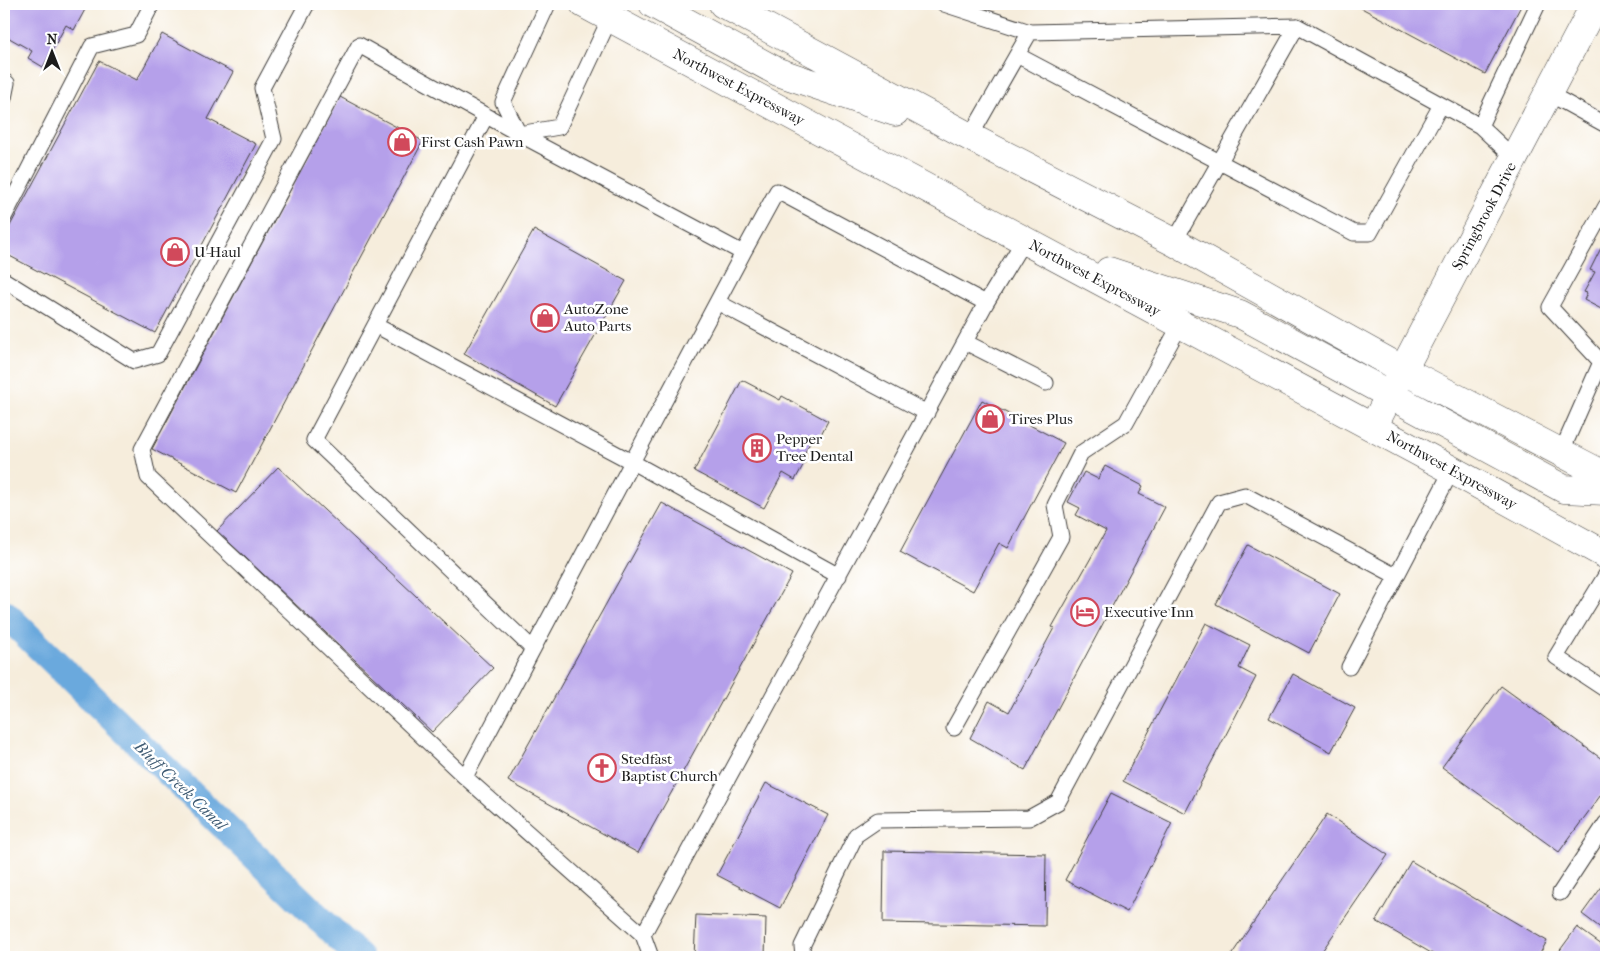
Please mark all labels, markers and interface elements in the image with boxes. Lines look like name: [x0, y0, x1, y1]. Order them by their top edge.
north arrow: [28, 28, 78, 78]
text: N: [47, 31, 58, 48]
street label: Northwest Expressway: [670, 45, 809, 130]
shop icon: First Cash Pawn: [387, 127, 417, 157]
place label: First Cash Pawn: [421, 133, 524, 151]
street label: Springbrook Drive: [1448, 158, 1520, 273]
street label: Northwest Expressway: [1026, 236, 1165, 321]
shop icon: U-Haul: [160, 237, 190, 267]
place label: U-Haul: [194, 243, 241, 261]
place label: AutoZone Auto Parts: [563, 300, 632, 335]
shop icon: AutoZone Auto Parts: [530, 303, 560, 333]
shop icon: Tires Plus: [975, 404, 1005, 434]
place label: Tires Plus: [1009, 410, 1073, 428]
street label: Northwest Expressway: [1384, 427, 1521, 514]
place label: Pepper Tree Dental: [776, 430, 853, 465]
building icon: Pepper Tree Dental: [742, 433, 772, 463]
hotel icon: Executive Inn: [1070, 597, 1100, 627]
place label: Executive Inn: [1104, 603, 1194, 621]
water label: Bluff Creek Canal: [130, 736, 232, 835]
place label: Stedfast Baptist Church: [621, 750, 718, 785]
church icon: Stedfast Baptist Church: [587, 753, 617, 783]

